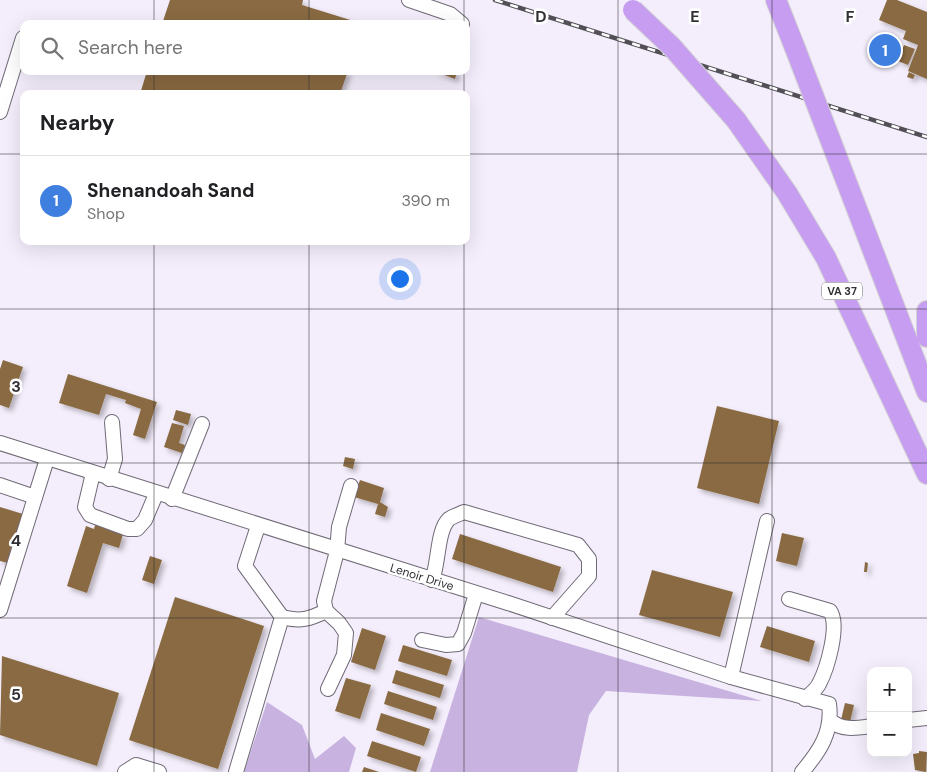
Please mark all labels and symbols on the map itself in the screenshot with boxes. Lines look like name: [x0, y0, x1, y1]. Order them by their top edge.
text: D: [535, 6, 547, 27]
text: E: [690, 6, 700, 27]
text: F: [846, 6, 855, 27]
pin: 1: [869, 31, 901, 69]
your location: [387, 266, 413, 292]
road number: VA 37: [822, 282, 862, 300]
text: 3: [11, 376, 21, 397]
text: 4: [11, 530, 21, 551]
street label: Lenoir Drive: [388, 560, 456, 594]
text: 5: [11, 684, 21, 705]

